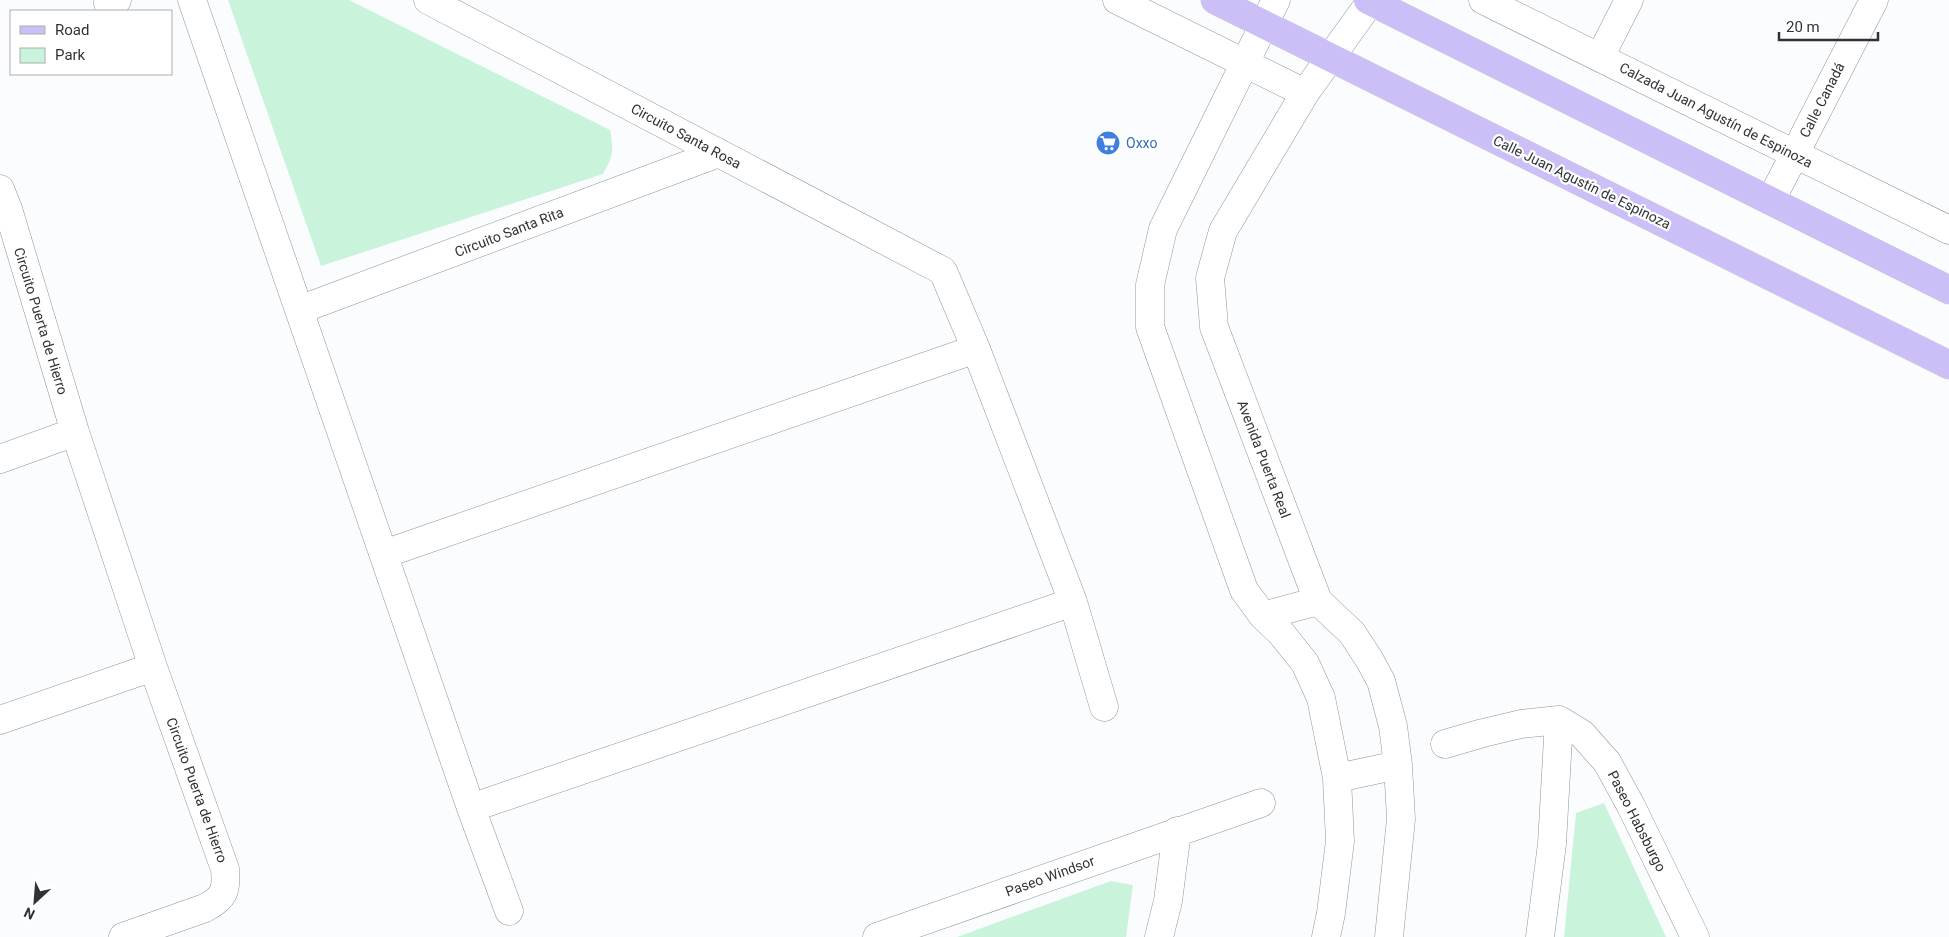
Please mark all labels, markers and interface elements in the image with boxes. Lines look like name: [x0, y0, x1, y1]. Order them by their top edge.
legend: [10, 10, 172, 75]
scale bar: [1779, 10, 1878, 42]
text: 20 m: [1786, 18, 1820, 36]
text: Road: [55, 21, 89, 39]
text: Park: [55, 46, 86, 64]
street label: Calzada Juan Agustín de Espinoza: [1617, 59, 1815, 171]
street label: Calle Canadá: [1796, 60, 1848, 140]
street label: Circuito Santa Rosa: [628, 100, 744, 172]
supermarket icon: Oxxo: [1095, 130, 1121, 156]
street label: Calle Juan Agustín de Espinoza: [1491, 132, 1673, 232]
place label: Oxxo: [1126, 135, 1157, 151]
street label: Circuito Santa Rita: [452, 204, 566, 260]
street label: Circuito Puerta de Hierro: [11, 245, 71, 397]
street label: Avenida Puerta Real: [1234, 398, 1294, 520]
street label: Circuito Puerta de Hierro: [163, 715, 231, 865]
street label: Paseo Habsburgo: [1605, 768, 1669, 874]
street label: Paseo Windsor: [1003, 852, 1097, 900]
north arrow: [10, 877, 60, 927]
text: N: [21, 904, 37, 923]

